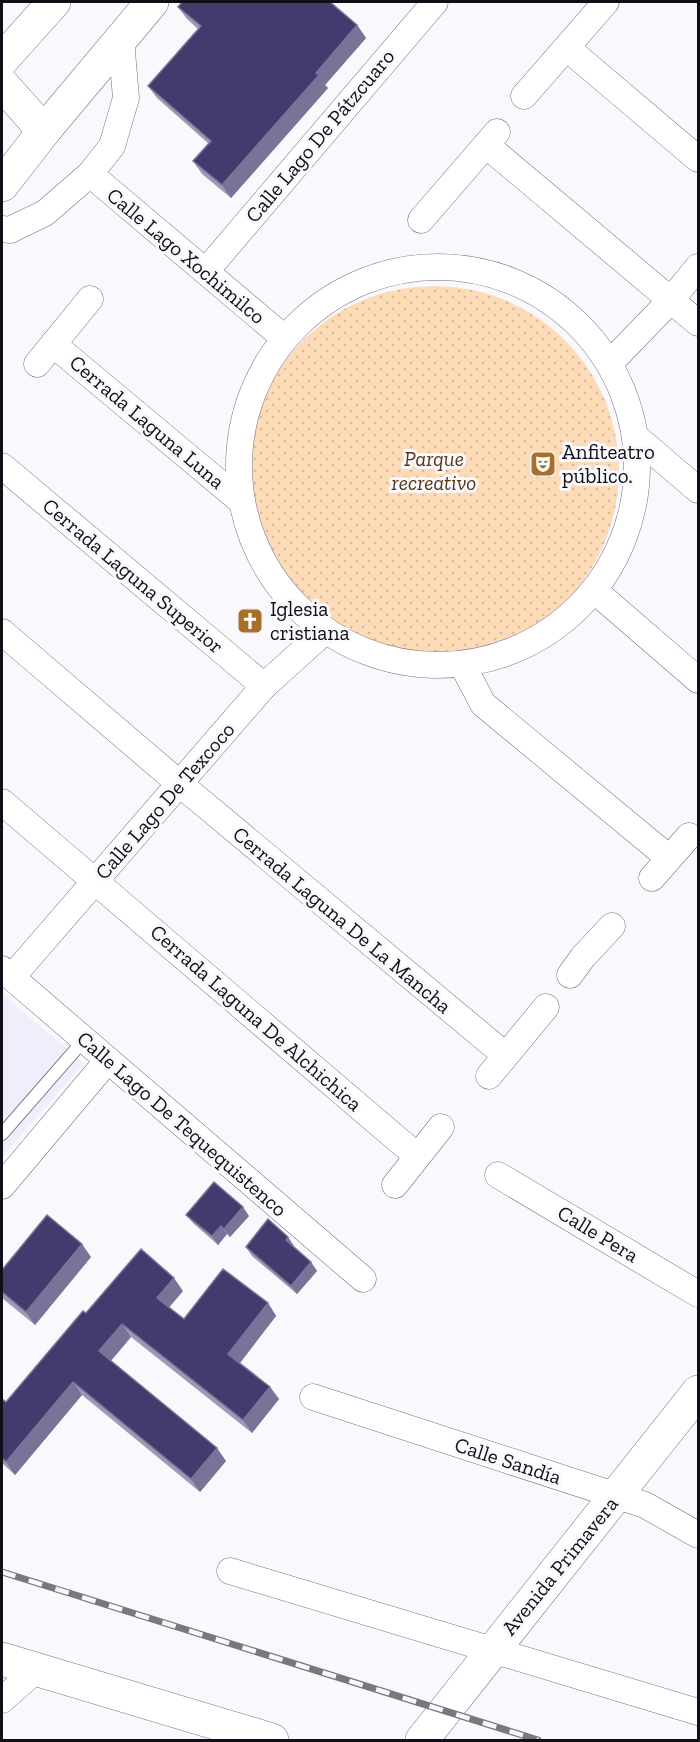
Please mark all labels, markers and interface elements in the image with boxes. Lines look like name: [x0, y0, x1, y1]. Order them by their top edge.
street label: Calle Lago De Pátzcuaro: [240, 44, 399, 227]
street label: Calle Lago Xochimilco: [102, 182, 271, 329]
street label: Cerrada Laguna Luna: [65, 349, 230, 494]
place label: Anfiteatro público.: [562, 439, 655, 488]
park label: Parque recreativo: [391, 446, 476, 495]
theatre icon: Anfiteatro público.: [528, 449, 558, 479]
street label: Cerrada Laguna Superior: [38, 493, 229, 659]
place label: Iglesia cristiana: [270, 596, 350, 645]
church icon: Iglesia cristiana: [235, 606, 265, 636]
street label: Calle Lago De Texcoco: [90, 717, 240, 884]
street label: Cerrada Laguna De La Mancha: [228, 821, 457, 1018]
street label: Cerrada Laguna De Alchichica: [145, 919, 367, 1116]
street label: Calle Lago De Tequequistenco: [72, 1026, 292, 1222]
street label: Calle Pera: [553, 1200, 643, 1267]
street label: Calle Sandía: [452, 1432, 565, 1489]
street label: Avenida Primavera: [496, 1491, 623, 1640]

